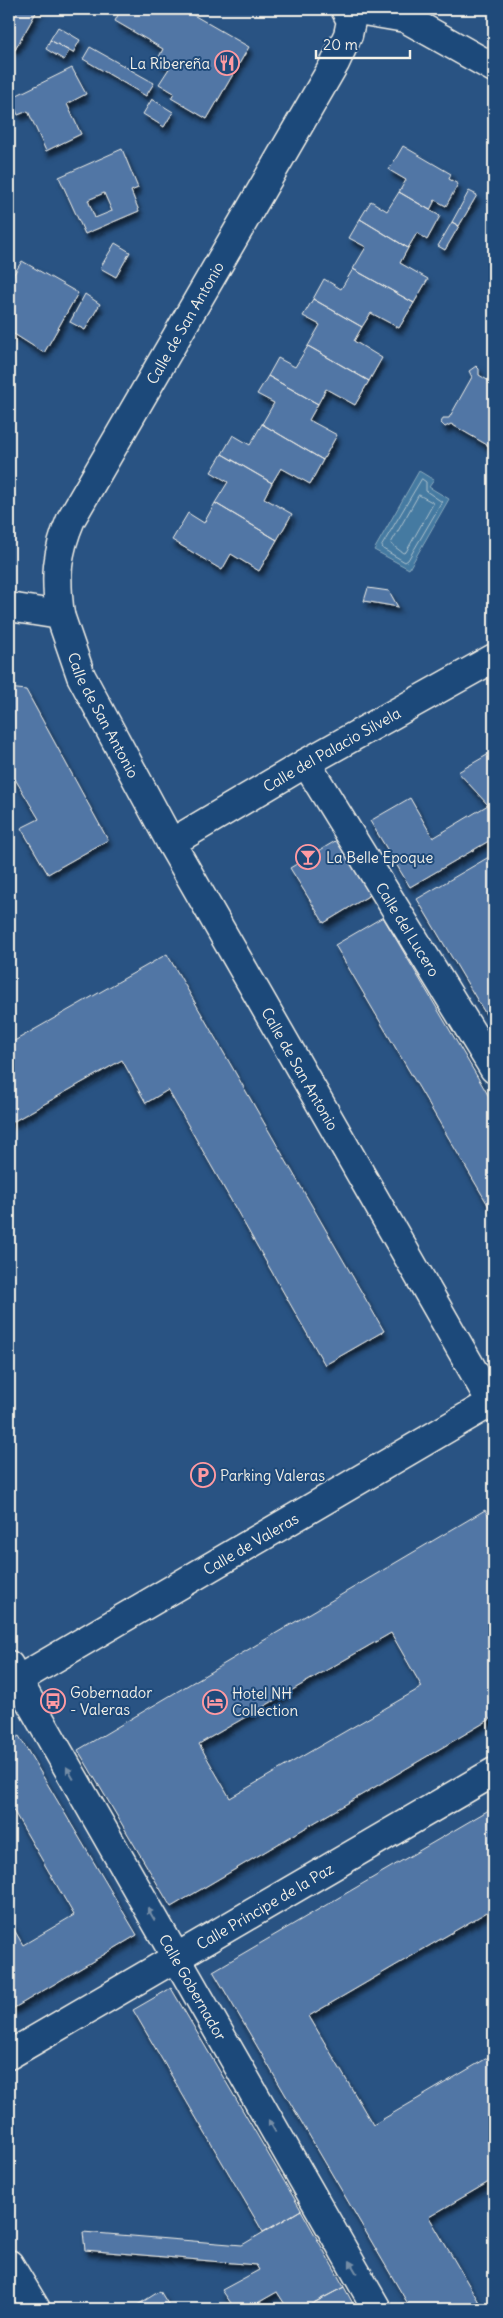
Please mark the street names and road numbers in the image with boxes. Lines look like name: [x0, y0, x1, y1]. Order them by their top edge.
street label: Calle de San Antonio: [142, 258, 228, 387]
street label: Calle de San Antonio: [64, 650, 144, 781]
street label: Calle del Palacio Silvela: [259, 703, 404, 796]
street label: Calle del Lucero: [372, 879, 444, 980]
street label: Calle de San Antonio: [258, 1004, 343, 1134]
street label: Calle de Valeras: [199, 1508, 302, 1579]
street label: Calle Príncipe de la Paz: [193, 1858, 337, 1953]
street label: Calle Gobernador: [155, 1931, 231, 2044]

